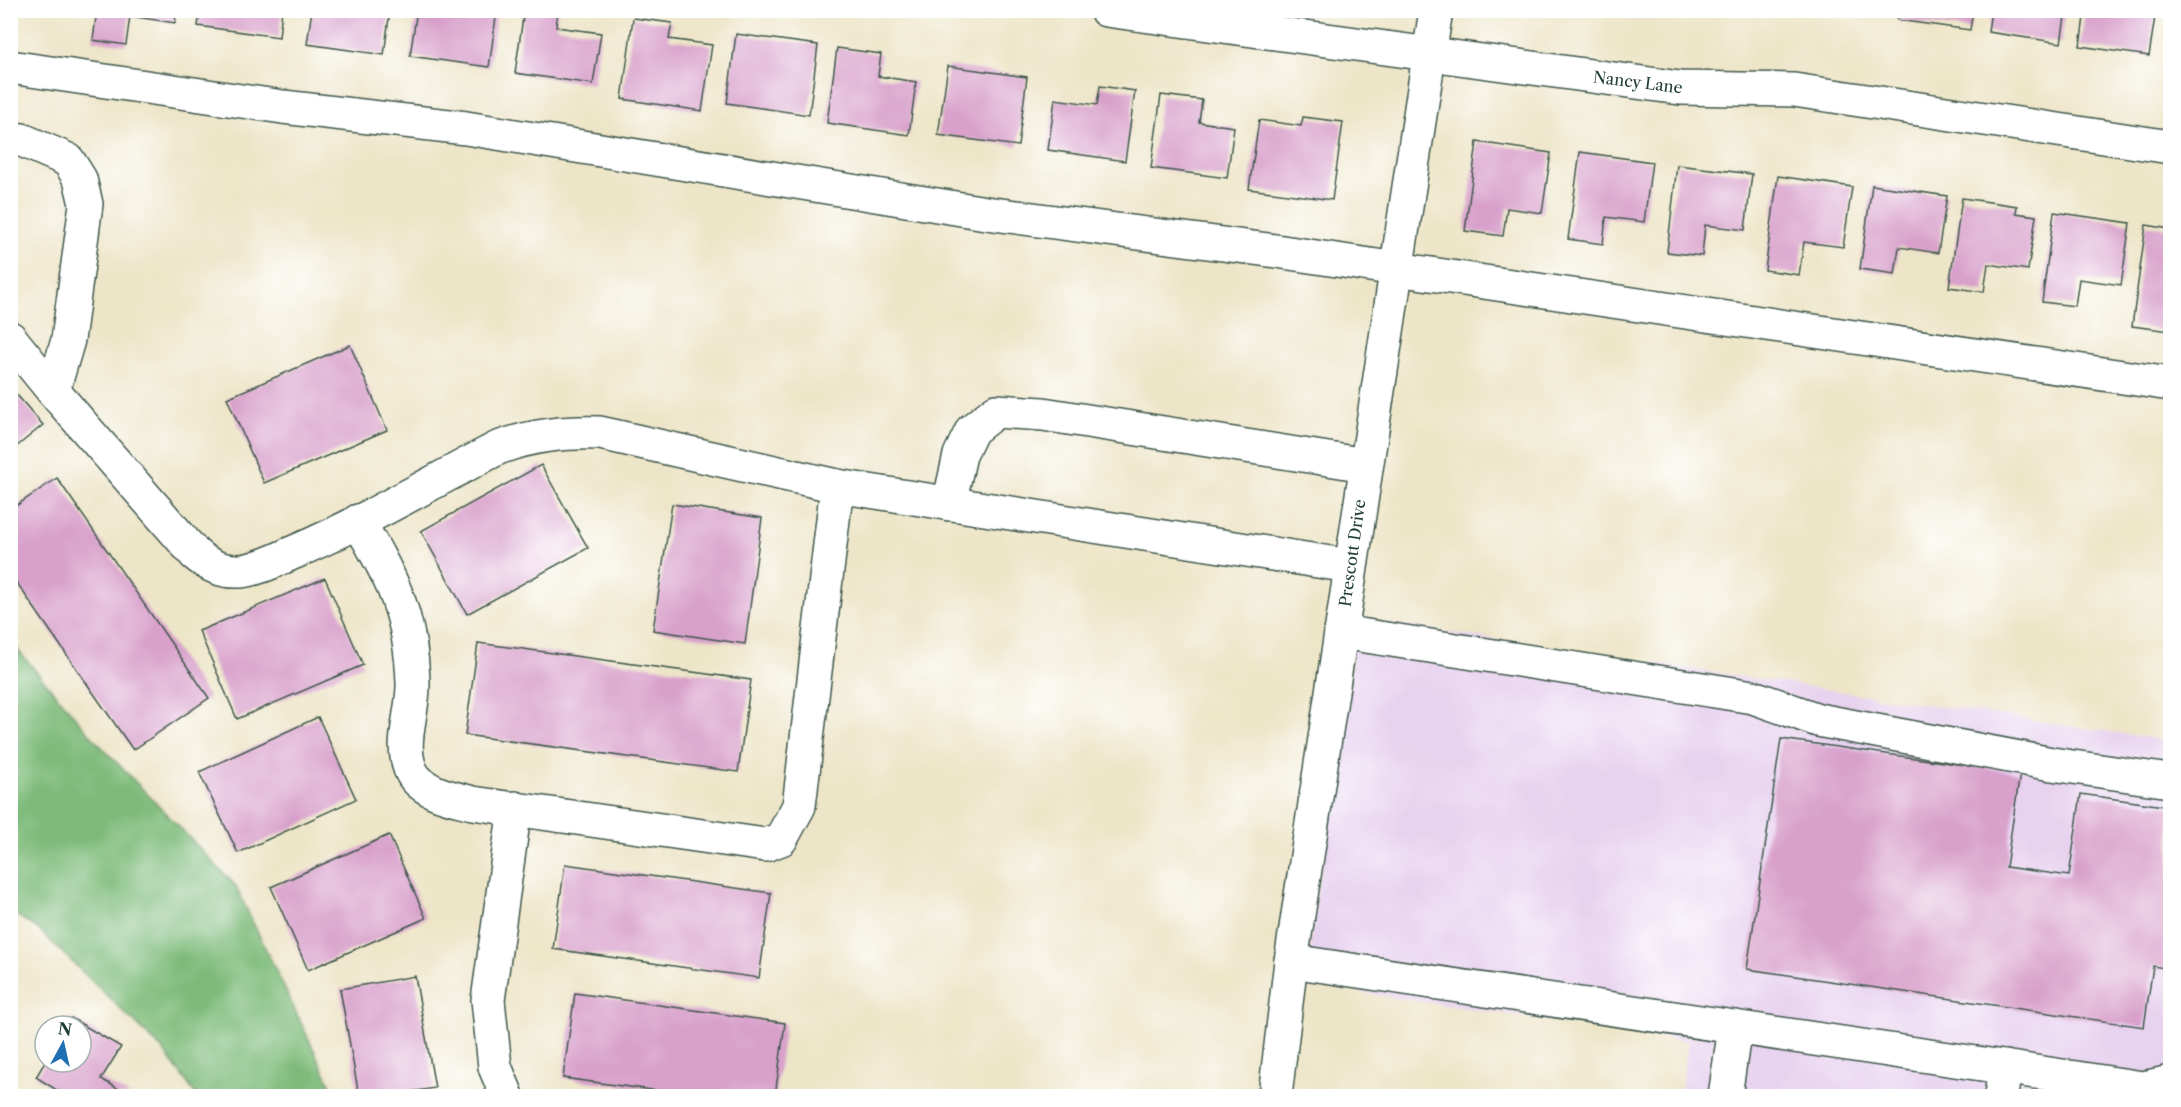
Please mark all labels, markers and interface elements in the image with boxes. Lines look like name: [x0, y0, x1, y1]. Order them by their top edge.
street label: Nancy Lane: [1592, 67, 1684, 97]
street label: Prescott Drive: [1335, 498, 1369, 608]
north arrow: [33, 1014, 93, 1074]
text: N: [57, 1018, 73, 1040]

